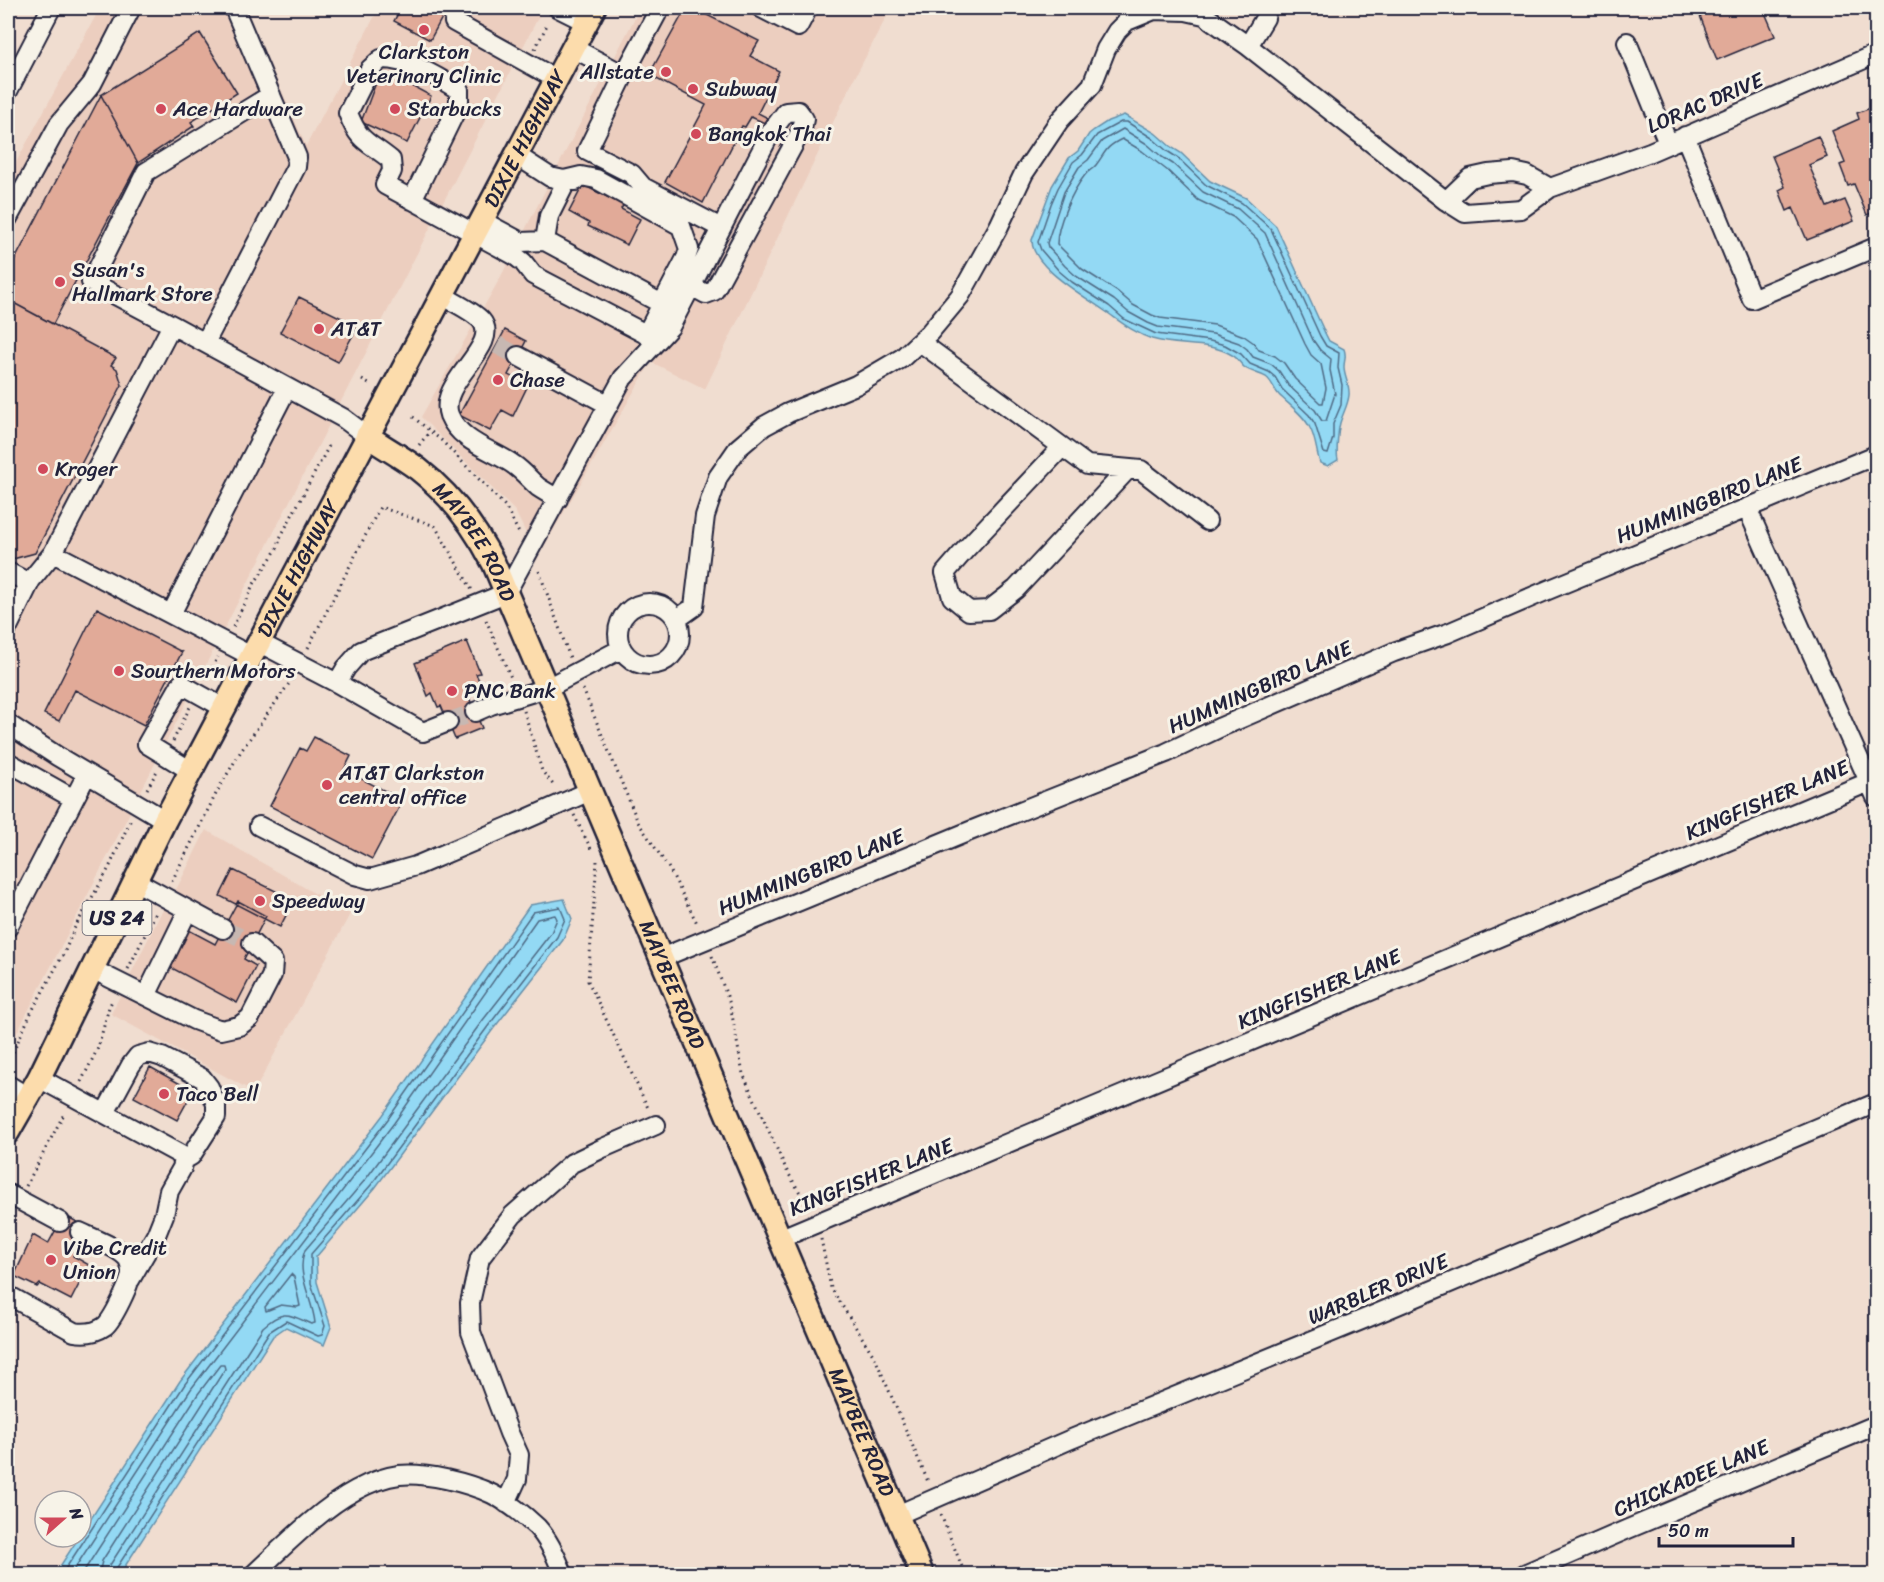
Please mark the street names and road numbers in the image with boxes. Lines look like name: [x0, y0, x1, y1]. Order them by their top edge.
street label: LORAC DRIVE: [1641, 61, 1771, 145]
street label: DIXIE HIGHWAY: [473, 62, 578, 215]
street label: HUMMINGBIRD LANE: [1610, 445, 1809, 555]
street label: MAYBEE ROAD: [423, 472, 527, 608]
street label: DIXIE HIGHWAY: [246, 491, 351, 644]
street label: HUMMINGBIRD LANE: [1162, 629, 1359, 745]
street label: KINGFISHER LANE: [1679, 748, 1856, 852]
street label: HUMMINGBIRD LANE: [712, 817, 911, 927]
road number: US 24: [82, 901, 152, 935]
street label: MAYBEE ROAD: [628, 914, 717, 1056]
street label: KINGFISHER LANE: [1231, 937, 1408, 1041]
street label: KINGFISHER LANE: [783, 1126, 960, 1227]
street label: WARBLER DRIVE: [1302, 1242, 1456, 1336]
street label: MAYBEE ROAD: [818, 1361, 906, 1503]
street label: CHICKADEE LANE: [1607, 1428, 1776, 1528]

